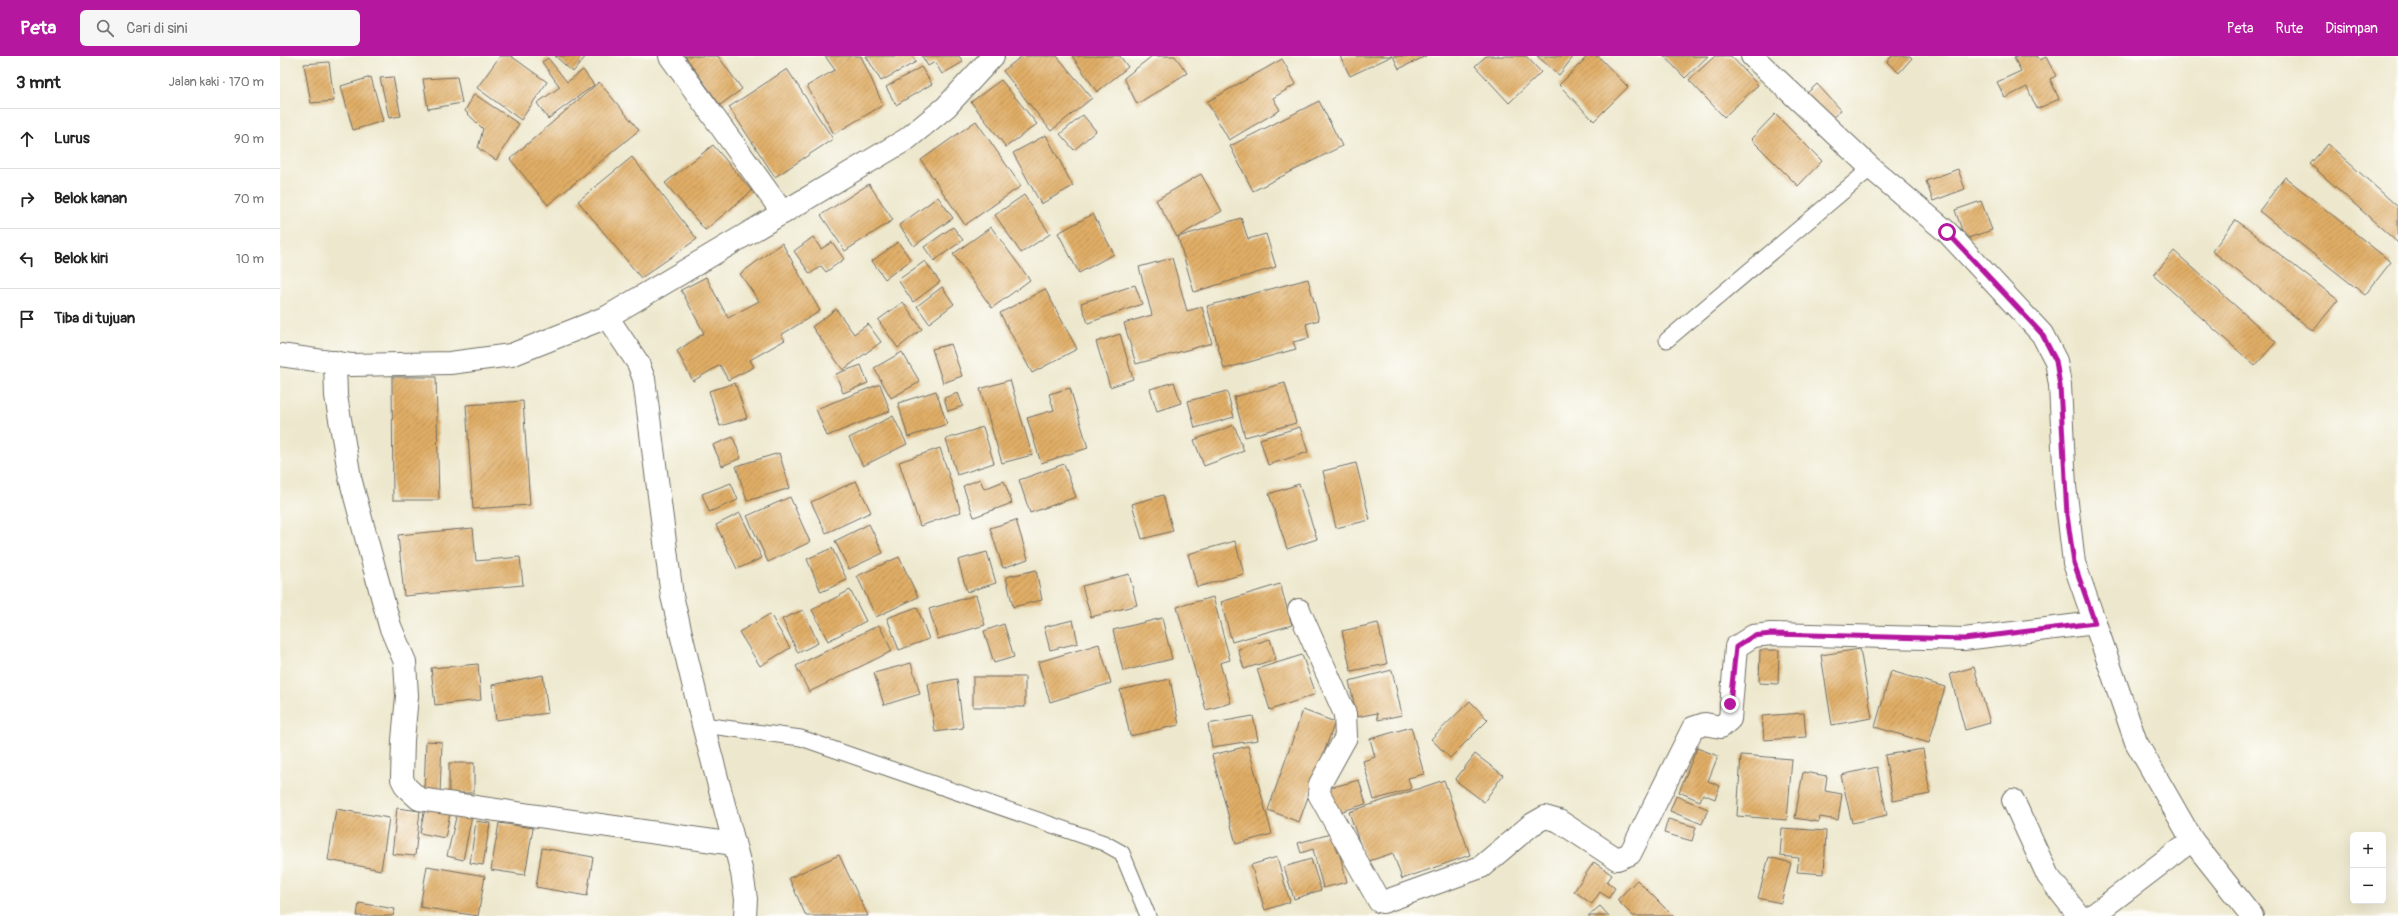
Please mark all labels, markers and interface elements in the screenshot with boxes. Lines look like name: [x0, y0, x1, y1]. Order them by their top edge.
search box: [80, 10, 360, 46]
text: Peta: [20, 16, 56, 40]
icon: search: [94, 17, 116, 39]
text: Cari di sini: [126, 19, 188, 38]
text: Peta: [2227, 20, 2254, 37]
text: Rute: [2276, 20, 2303, 37]
text: Disimpan: [2325, 20, 2378, 37]
text: 3 mnt: [16, 72, 61, 93]
text: Jalan kaki · 170 m: [169, 74, 264, 90]
icon: ahead: [16, 128, 38, 150]
text: Lurus: [54, 129, 90, 148]
text: 90 m: [234, 131, 264, 147]
icon: right: [16, 188, 38, 210]
text: Belok kanan: [54, 189, 127, 208]
text: 70 m: [234, 191, 264, 207]
route start: [1938, 223, 1956, 241]
icon: left: [16, 248, 38, 270]
text: Belok kiri: [54, 249, 108, 268]
text: 10 m: [236, 251, 264, 267]
icon: arrive: [16, 308, 38, 330]
text: Tiba di tujuan: [54, 309, 135, 328]
route end: [1721, 695, 1739, 713]
map controls: [2350, 832, 2386, 904]
button: +: [2350, 832, 2386, 868]
button: −: [2350, 868, 2386, 904]

